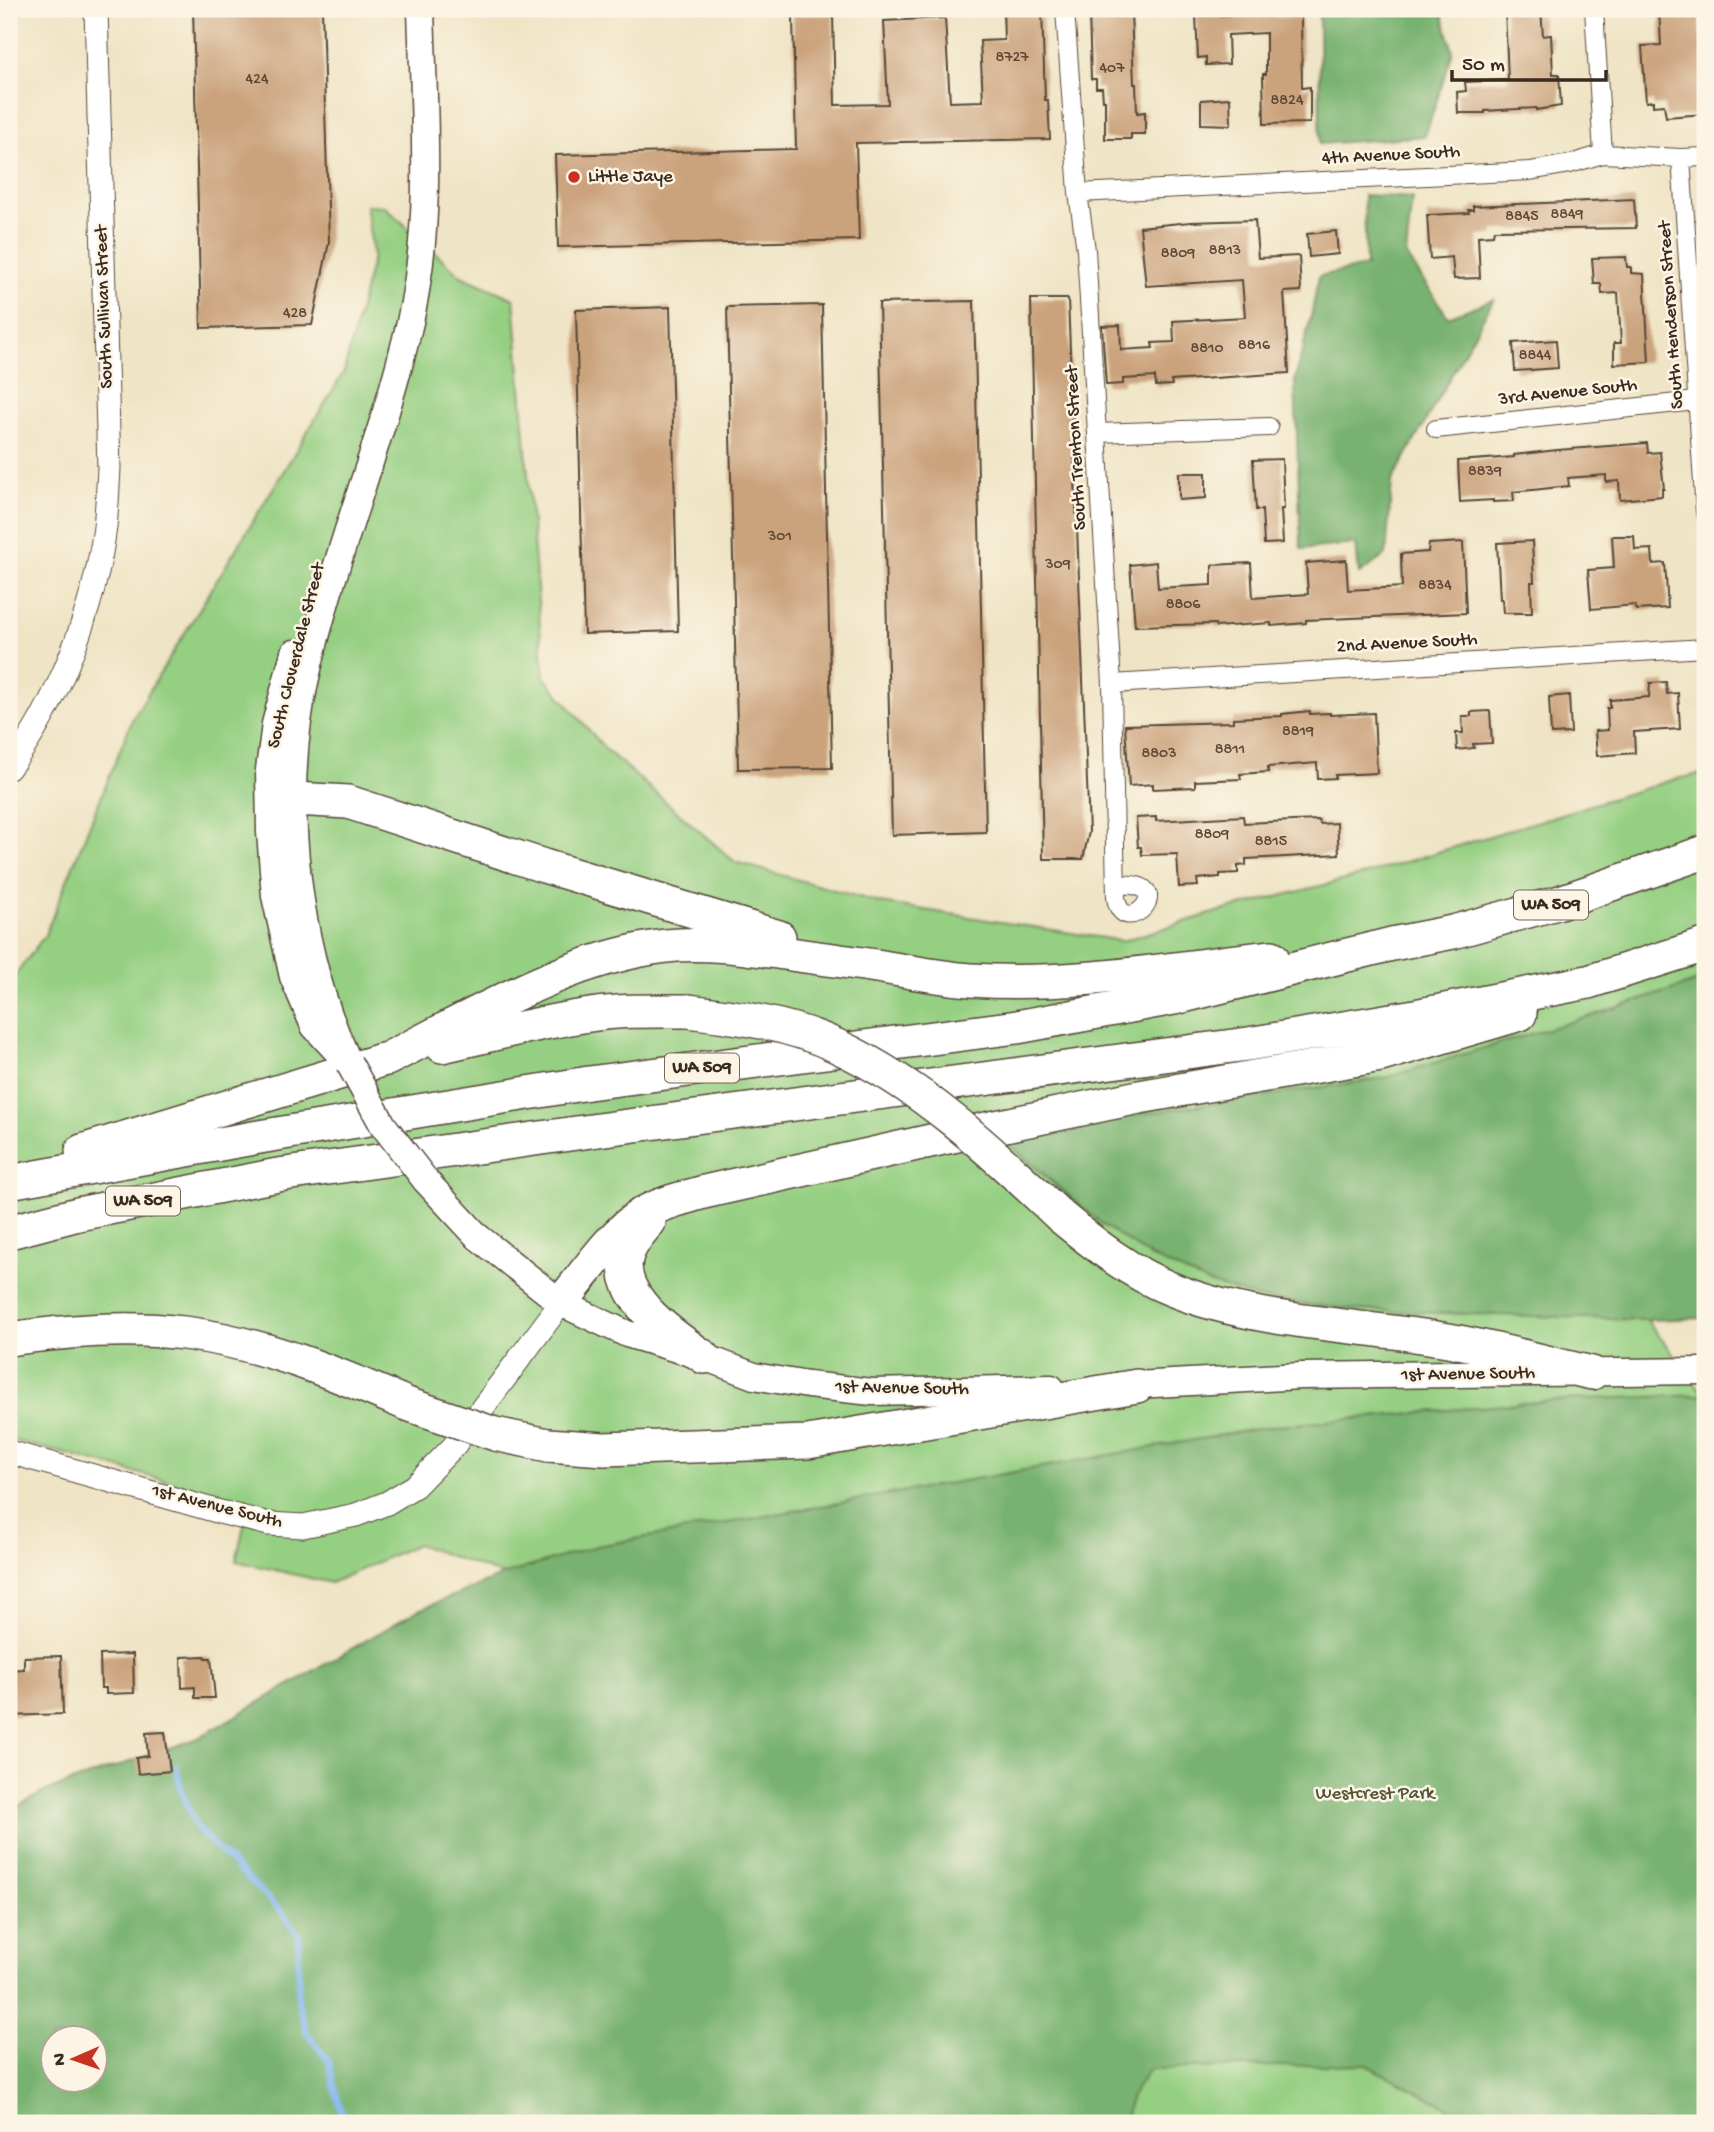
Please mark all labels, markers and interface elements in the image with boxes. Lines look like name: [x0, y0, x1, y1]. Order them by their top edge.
scale bar: [1452, 38, 1606, 82]
house number: 8727: [995, 49, 1029, 68]
text: 50 m: [1462, 54, 1505, 79]
house number: 407: [1100, 60, 1125, 79]
house number: 424: [246, 71, 269, 90]
house number: 8824: [1271, 92, 1304, 111]
street label: 4th Avenue South: [1321, 141, 1461, 171]
place label: Little Jaye: [588, 166, 673, 189]
marker: Little Jaye: [566, 169, 582, 185]
house number: 8849: [1550, 206, 1584, 225]
house number: 8845: [1505, 208, 1539, 227]
street label: South Henderson Street: [1654, 218, 1690, 410]
street label: South Sullivan Street: [91, 223, 119, 389]
house number: 8813: [1209, 242, 1241, 261]
house number: 8809: [1161, 245, 1195, 264]
house number: 428: [283, 305, 307, 324]
house number: 8816: [1238, 337, 1271, 356]
house number: 8810: [1190, 340, 1224, 359]
house number: 8844: [1519, 347, 1552, 366]
street label: South Trenton Street: [1061, 363, 1093, 531]
street label: 3rd Avenue South: [1496, 374, 1639, 412]
house number: 8839: [1468, 463, 1502, 482]
house number: 301: [767, 528, 792, 547]
house number: 309: [1044, 556, 1071, 575]
street label: South Cloverdale Street: [263, 559, 332, 751]
house number: 8834: [1418, 577, 1452, 596]
house number: 8806: [1166, 596, 1201, 615]
street label: 2nd Avenue South: [1336, 629, 1478, 659]
house number: 8819: [1282, 723, 1314, 742]
house number: 8811: [1215, 741, 1245, 760]
house number: 8803: [1142, 745, 1176, 764]
house number: 8809: [1195, 826, 1229, 845]
house number: 8815: [1255, 833, 1287, 852]
road number: WA 509: [1514, 890, 1588, 920]
road number: WA 509: [665, 1054, 739, 1083]
road number: WA 509: [106, 1186, 180, 1216]
street label: 1st Avenue South: [1400, 1362, 1535, 1388]
street label: 1st Avenue South: [834, 1376, 969, 1402]
street label: 1st Avenue South: [148, 1479, 285, 1534]
park label: Westcrest Park: [1315, 1783, 1436, 1806]
north arrow: [38, 2024, 108, 2094]
text: N: [49, 2053, 72, 2066]

